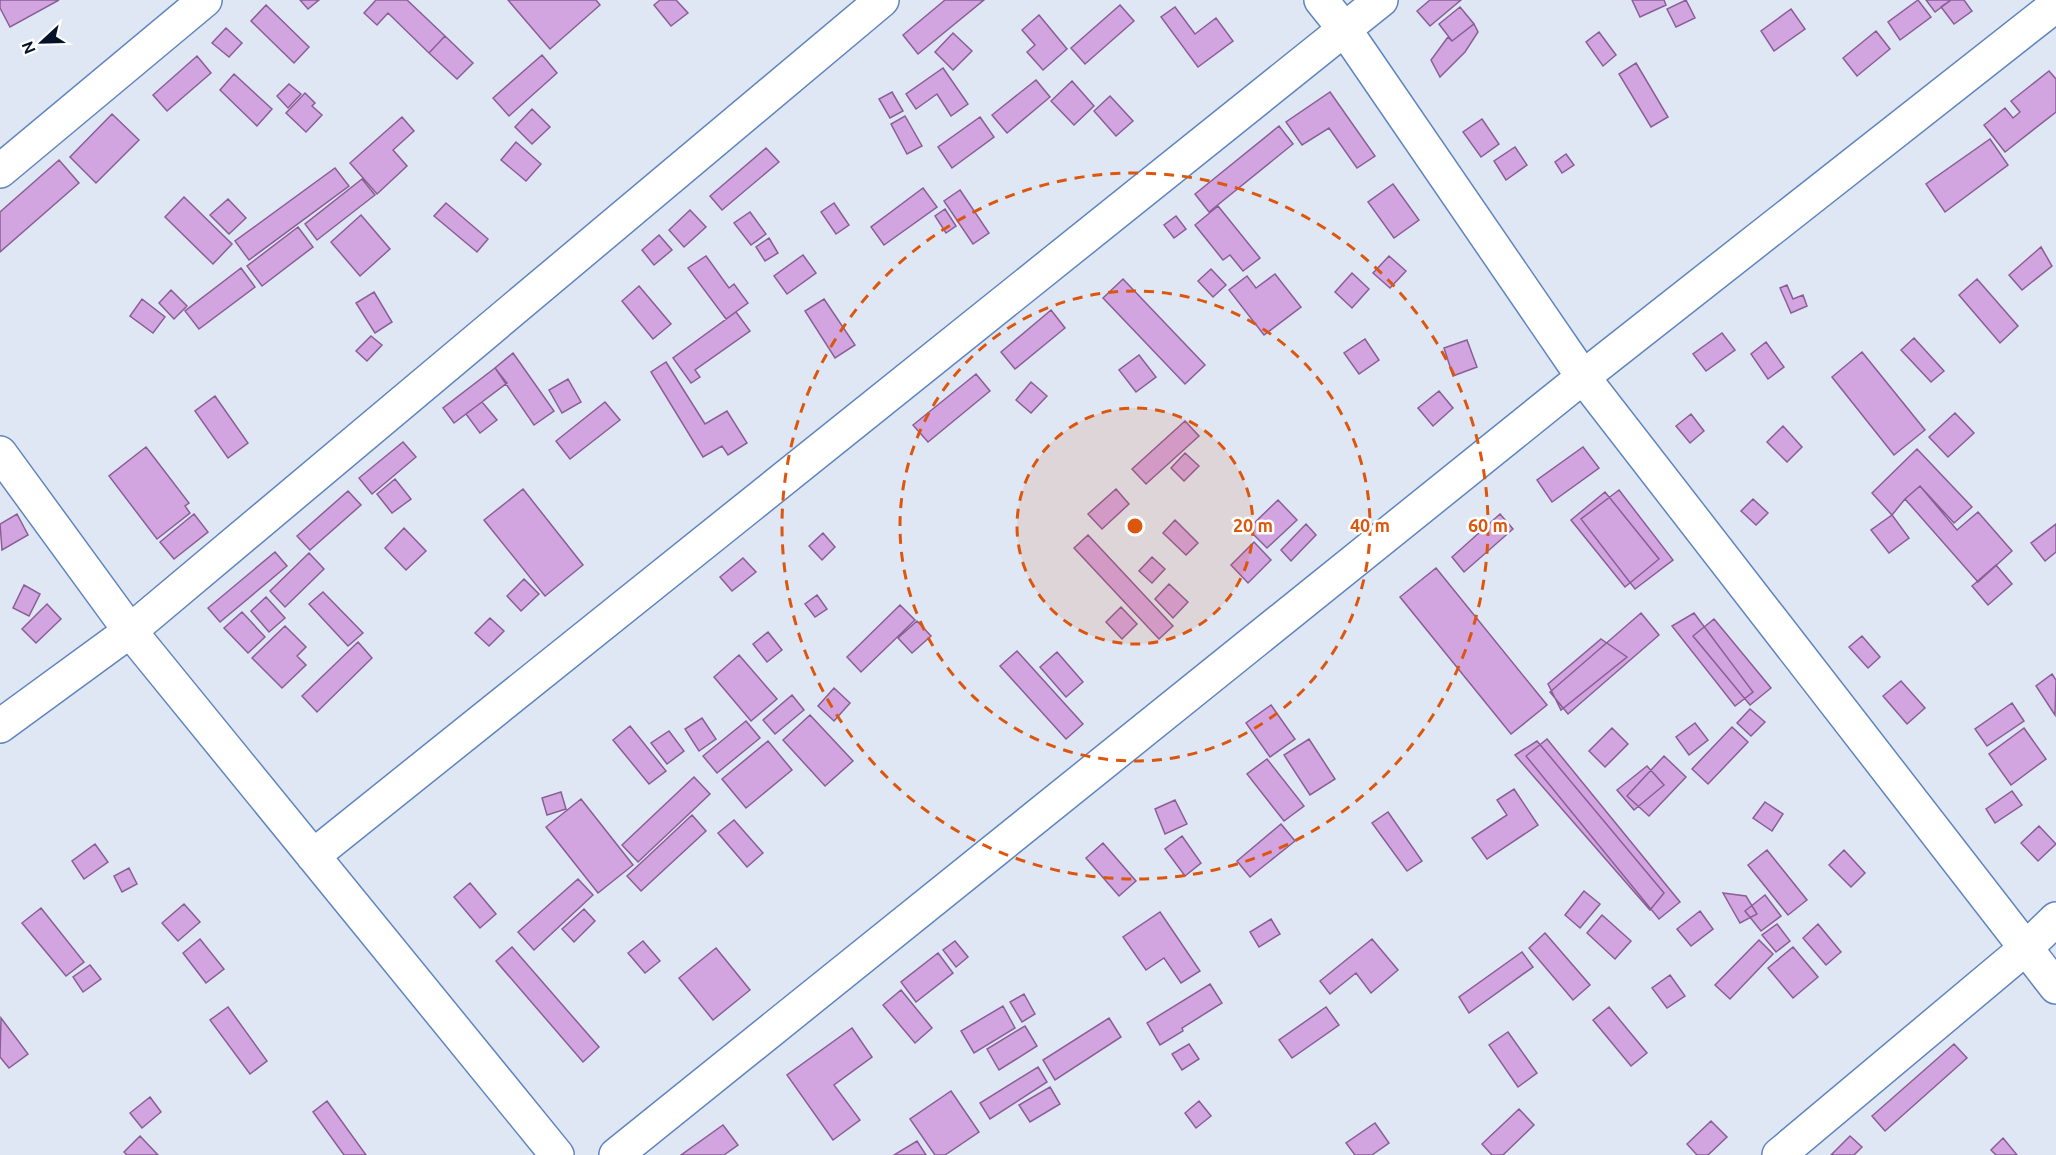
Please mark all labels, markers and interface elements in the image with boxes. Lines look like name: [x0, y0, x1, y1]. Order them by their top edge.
north arrow: [12, 12, 72, 72]
text: N: [18, 39, 39, 57]
text: 20 m: [1233, 515, 1273, 535]
text: 40 m: [1350, 515, 1390, 535]
text: 60 m: [1468, 515, 1508, 535]
centre of rings: [1125, 516, 1145, 536]

